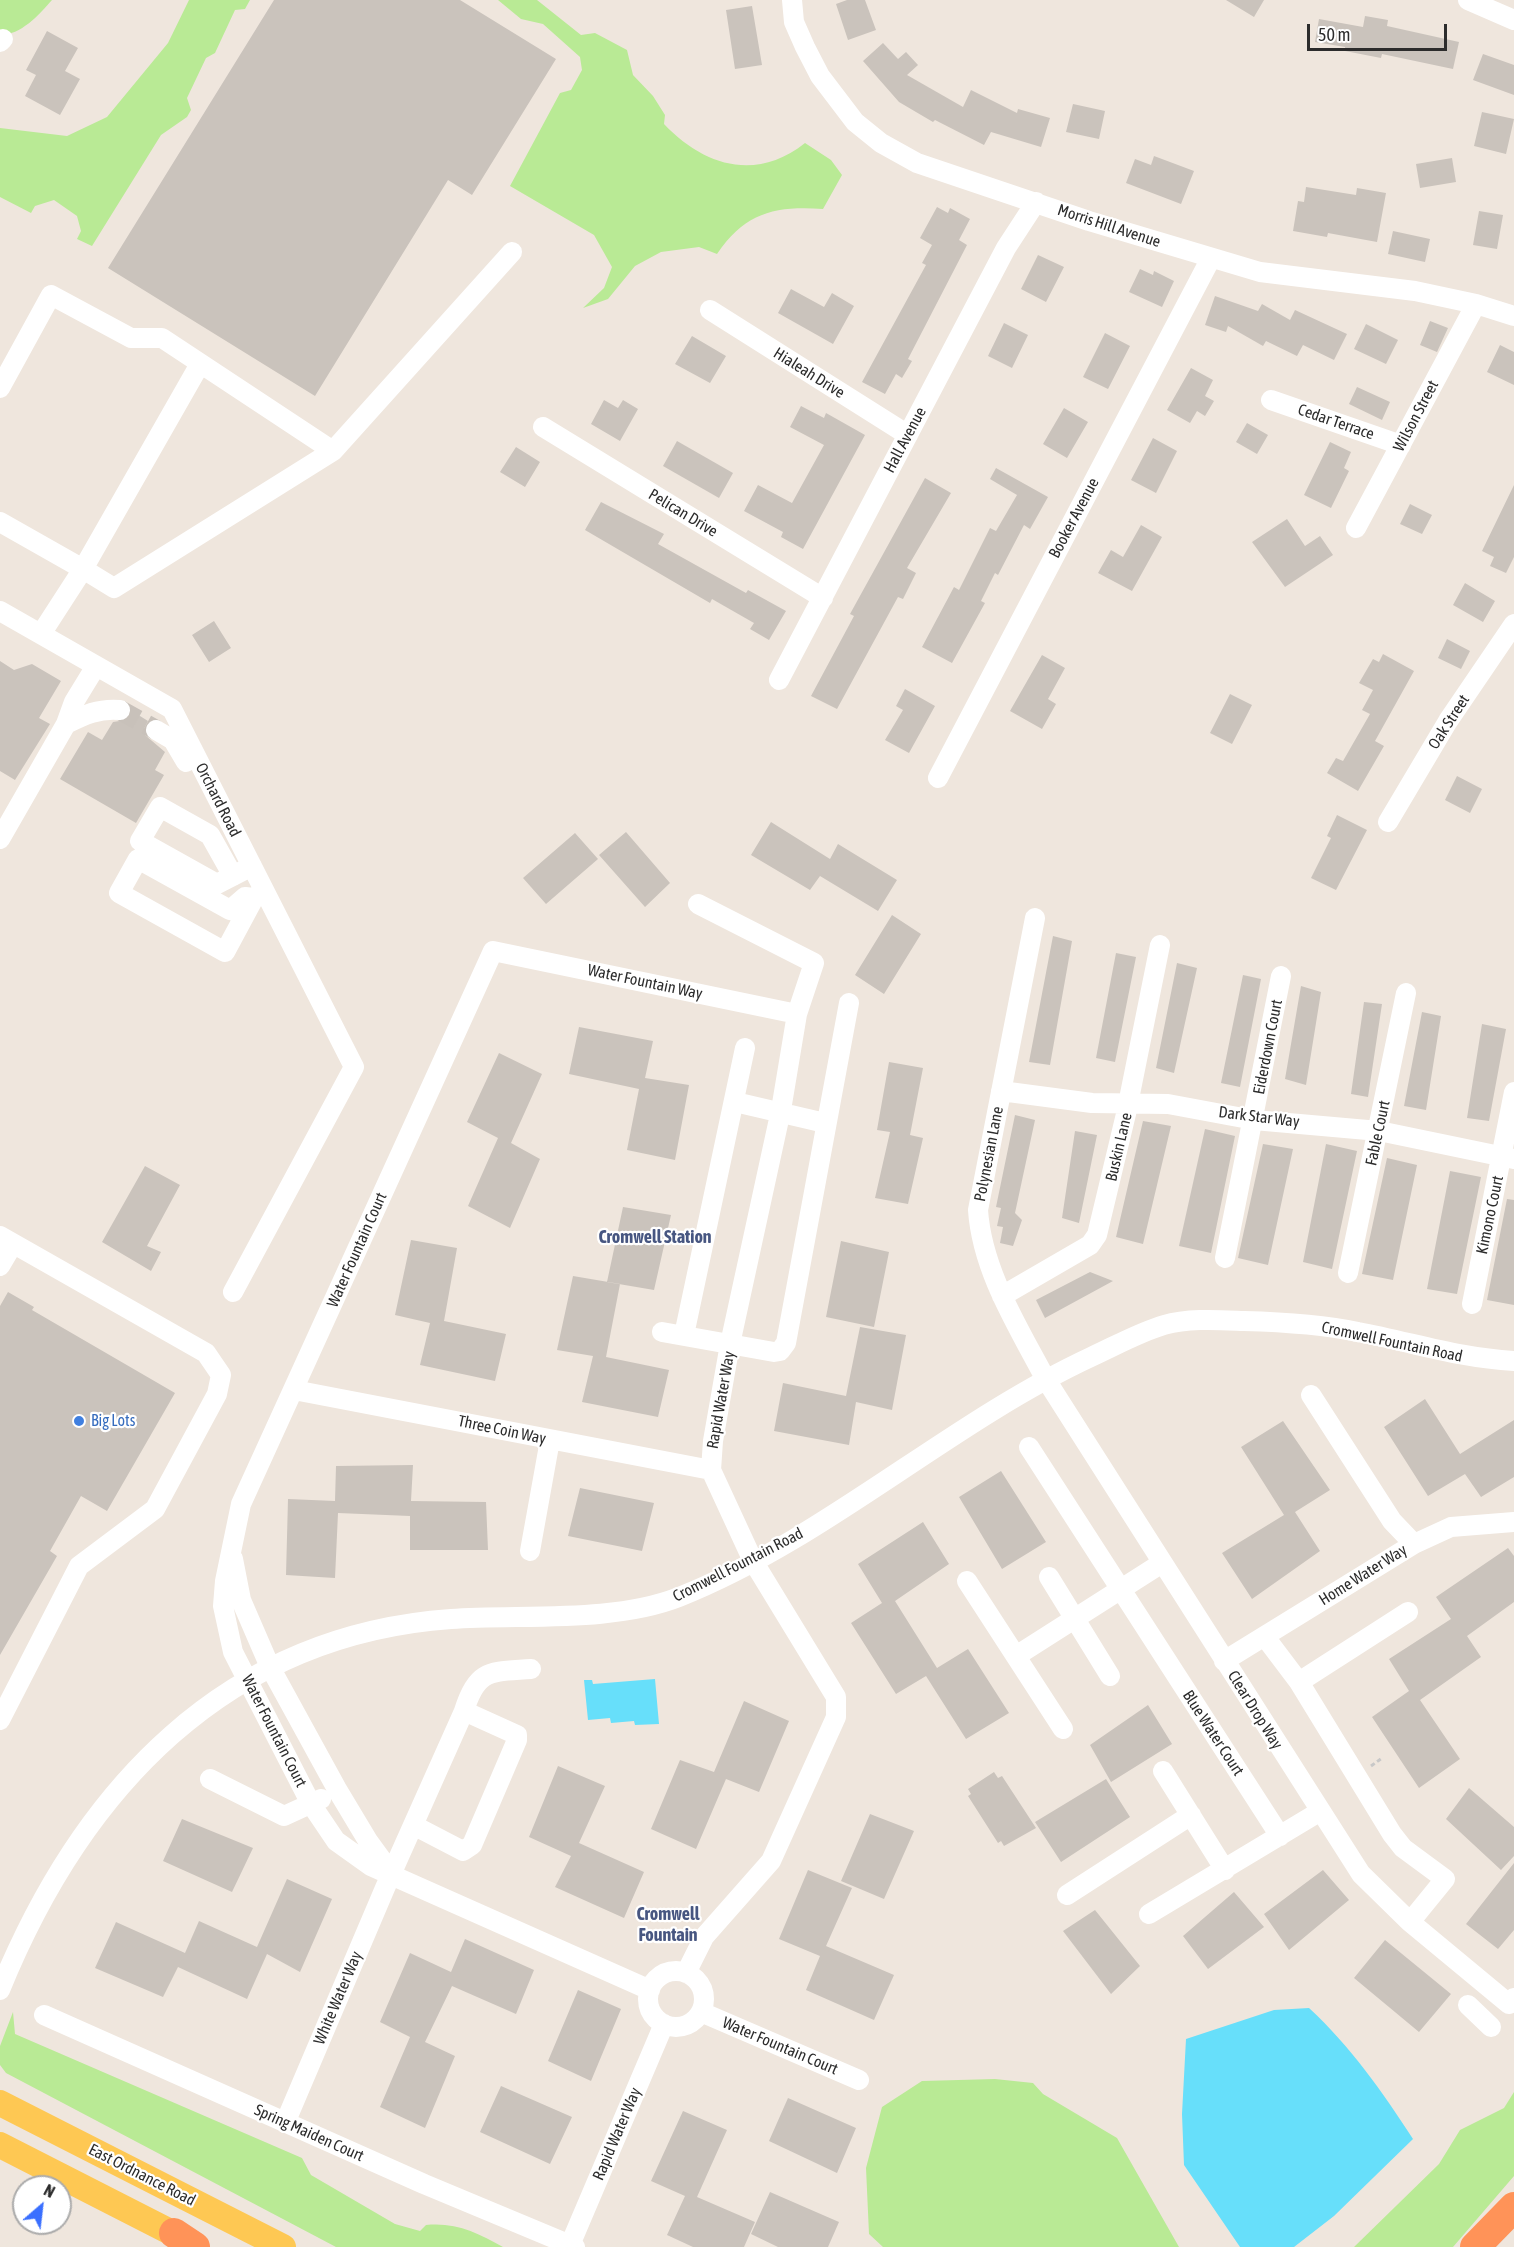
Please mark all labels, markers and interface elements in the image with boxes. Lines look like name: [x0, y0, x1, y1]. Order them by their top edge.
scale bar: [1310, 12, 1450, 50]
text: 50 m: [1318, 24, 1350, 45]
street label: Morris Hill Avenue: [1055, 200, 1163, 252]
street label: Hialeah Drive: [770, 344, 848, 402]
street label: Wilson Street: [1389, 377, 1443, 455]
street label: Cedar Terrace: [1295, 400, 1377, 444]
street label: Hall Avenue: [880, 404, 930, 476]
street label: Booker Avenue: [1045, 475, 1103, 561]
street label: Pelican Drive: [645, 485, 721, 541]
street label: Oak Street: [1424, 691, 1474, 753]
street label: Orchard Road: [191, 760, 245, 840]
street label: Water Fountain Way: [586, 960, 704, 1004]
street label: Eiderdown Court: [1249, 998, 1287, 1096]
street label: Fable Court: [1362, 1099, 1394, 1167]
street label: Dark Star Way: [1218, 1103, 1300, 1131]
street label: Polynesian Lane: [970, 1105, 1008, 1203]
street label: Buskin Lane: [1102, 1111, 1136, 1183]
street label: Kimono Court: [1472, 1174, 1508, 1256]
street label: Water Fountain Court: [323, 1190, 391, 1310]
district label: Cromwell Station: [598, 1226, 712, 1248]
street label: Cromwell Fountain Road: [1320, 1318, 1464, 1366]
street label: Rapid Water Way: [703, 1350, 739, 1450]
place label: Big Lots: [91, 1411, 135, 1431]
street label: Three Coin Way: [456, 1411, 548, 1449]
marker: Big Lots: [72, 1414, 86, 1428]
street label: Cromwell Fountain Road: [670, 1524, 806, 1606]
street label: Home Water Way: [1315, 1540, 1411, 1610]
street label: Clear Drop Way: [1223, 1667, 1287, 1753]
street label: Water Fountain Court: [237, 1672, 311, 1790]
street label: Blue Water Court: [1178, 1687, 1248, 1779]
district label: Cromwell Fountain: [636, 1903, 700, 1946]
street label: White Water Way: [310, 1949, 366, 2047]
street label: Water Fountain Court: [719, 2013, 841, 2079]
street label: Rapid Water Way: [589, 2085, 645, 2183]
street label: Spring Maiden Court: [251, 2100, 367, 2166]
street label: East Ordnance Road: [85, 2140, 199, 2210]
north arrow: [12, 2175, 72, 2235]
text: N: [41, 2181, 58, 2201]

